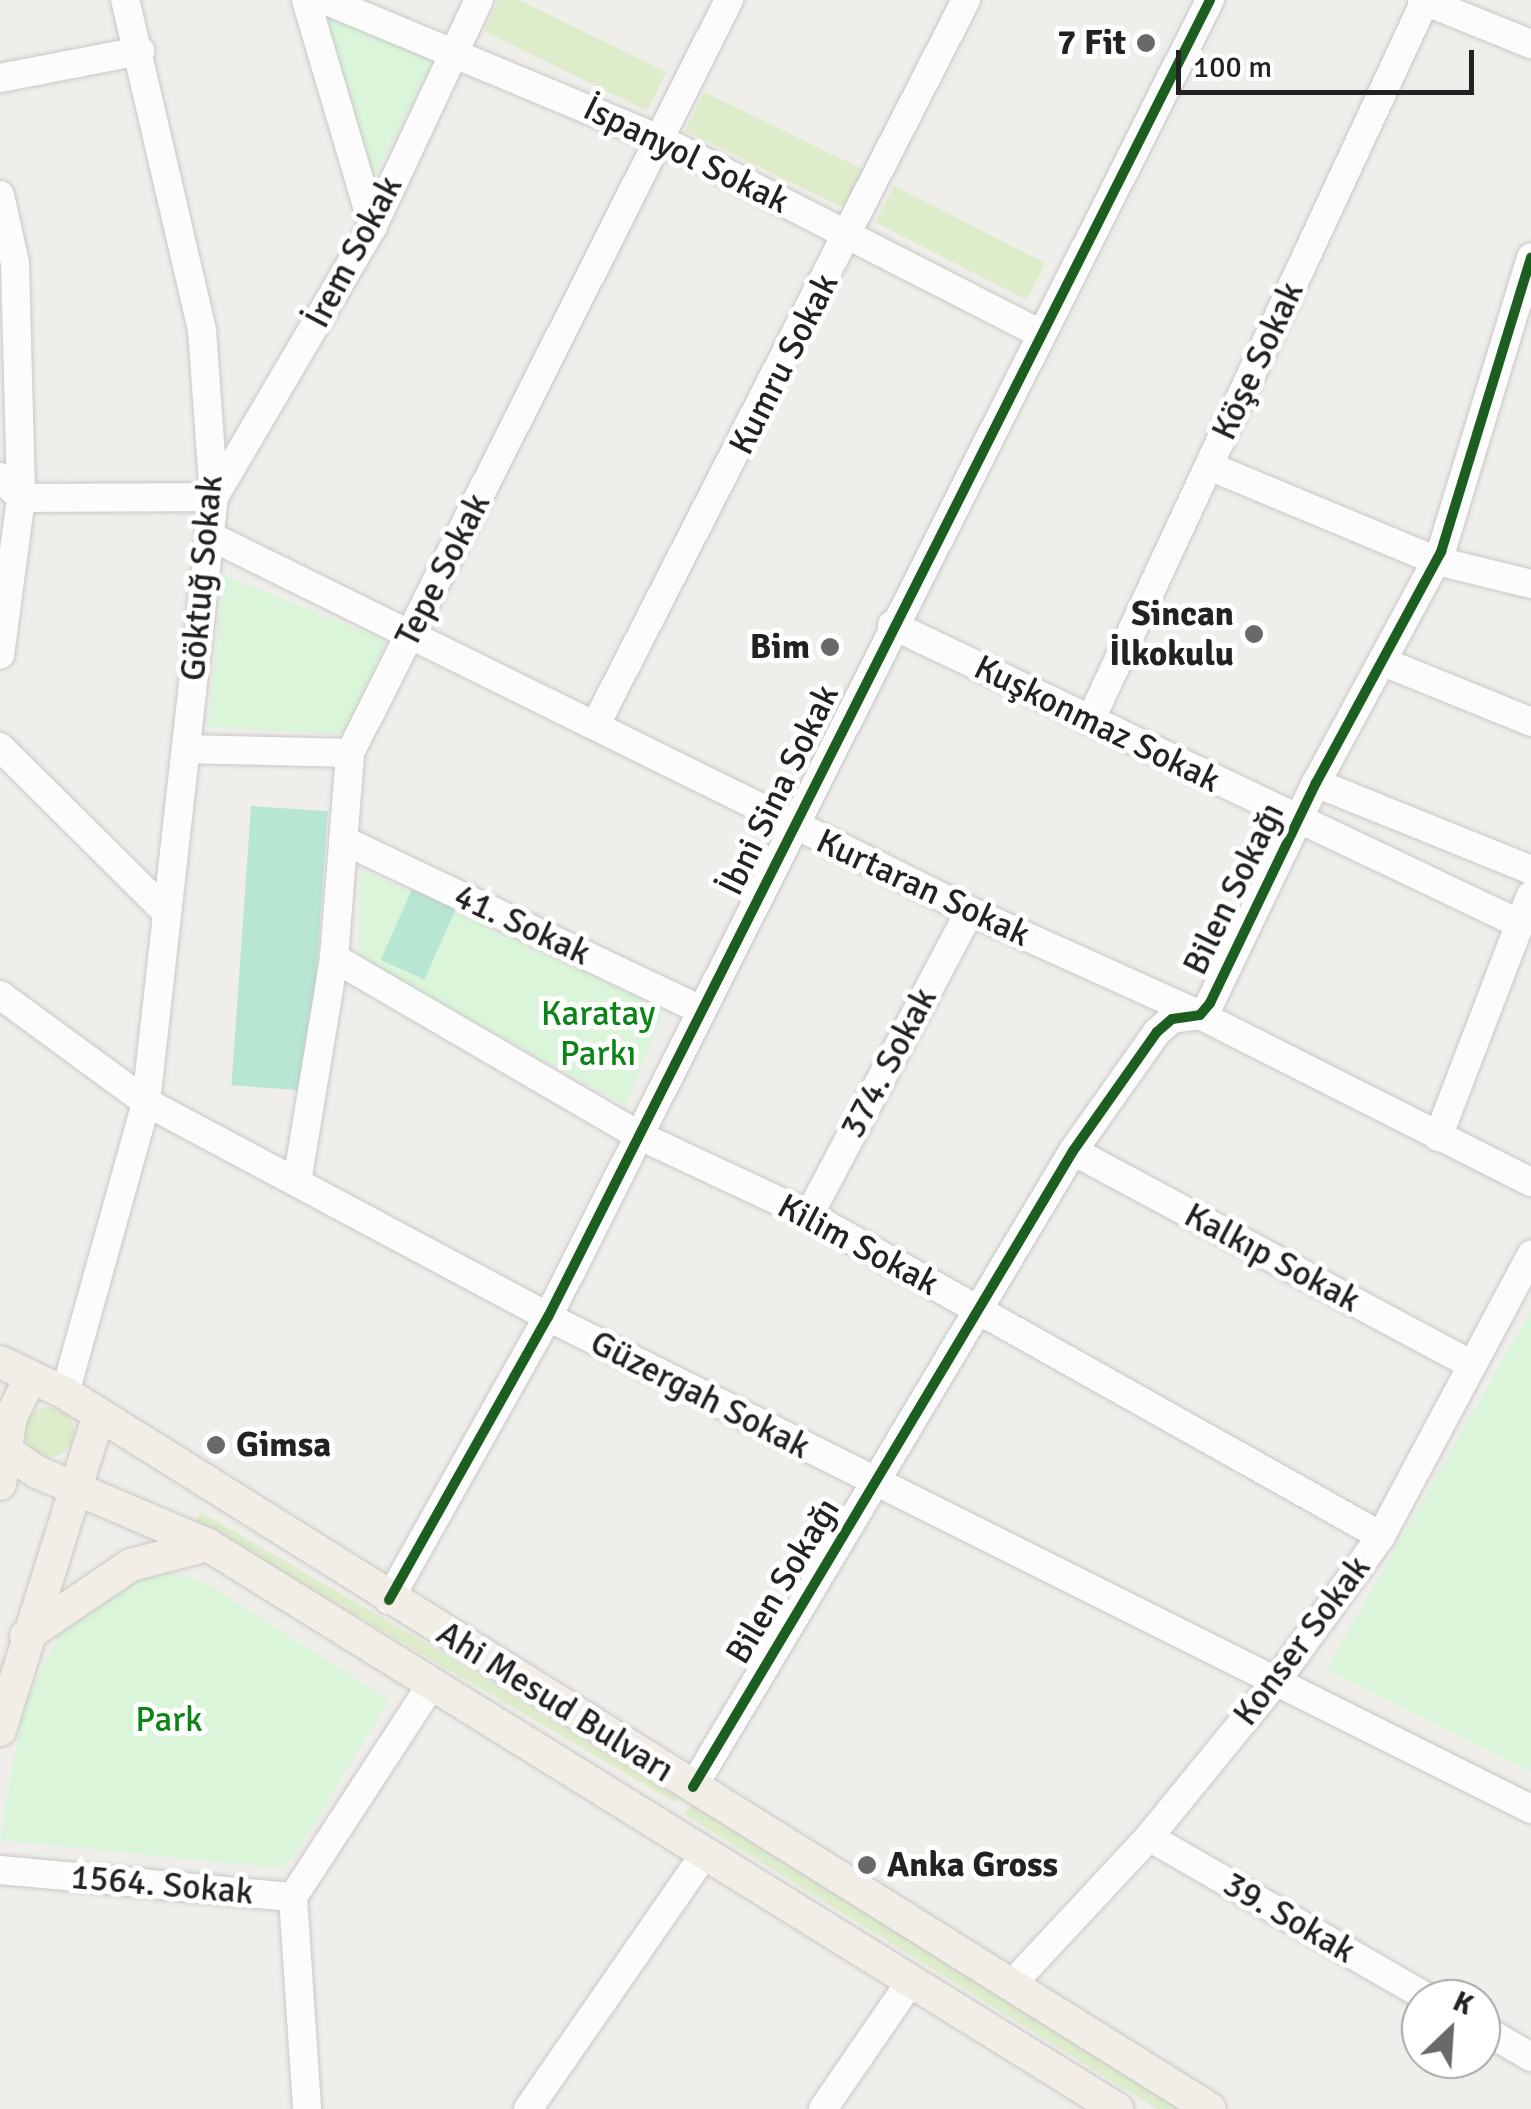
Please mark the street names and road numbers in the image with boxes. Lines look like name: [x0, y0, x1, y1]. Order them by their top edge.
street label: İspanyol Sokak: [577, 87, 795, 223]
street label: İrem Sokak: [296, 169, 412, 335]
street label: Kumru Sokak: [720, 266, 848, 462]
street label: Köşe Sokak: [1203, 275, 1313, 447]
street label: Göktuğ Sokak: [172, 473, 232, 683]
street label: Tepe Sokak: [387, 486, 499, 654]
street label: Kuşkonmaz Sokak: [967, 646, 1227, 802]
street label: İbni Sina Sokak: [710, 678, 848, 902]
street label: Bilen Sokağı: [1174, 796, 1294, 982]
street label: Kurtaran Sokak: [810, 820, 1036, 956]
street label: 41. Sokak: [447, 875, 597, 975]
street label: 374. Sokak: [832, 981, 946, 1145]
street label: Kilim Sokak: [770, 1185, 946, 1305]
street label: Kalkıp Sokak: [1177, 1194, 1367, 1322]
street label: Güzergah Sokak: [583, 1322, 817, 1468]
street label: Bilen Sokağı: [717, 1491, 849, 1671]
street label: Konser Sokak: [1225, 1548, 1379, 1734]
street label: Ahi Mesud Bulvarı: [429, 1612, 681, 1792]
street label: 1564. Sokak: [69, 1856, 255, 1914]
street label: 39. Sokak: [1216, 1864, 1362, 1972]

